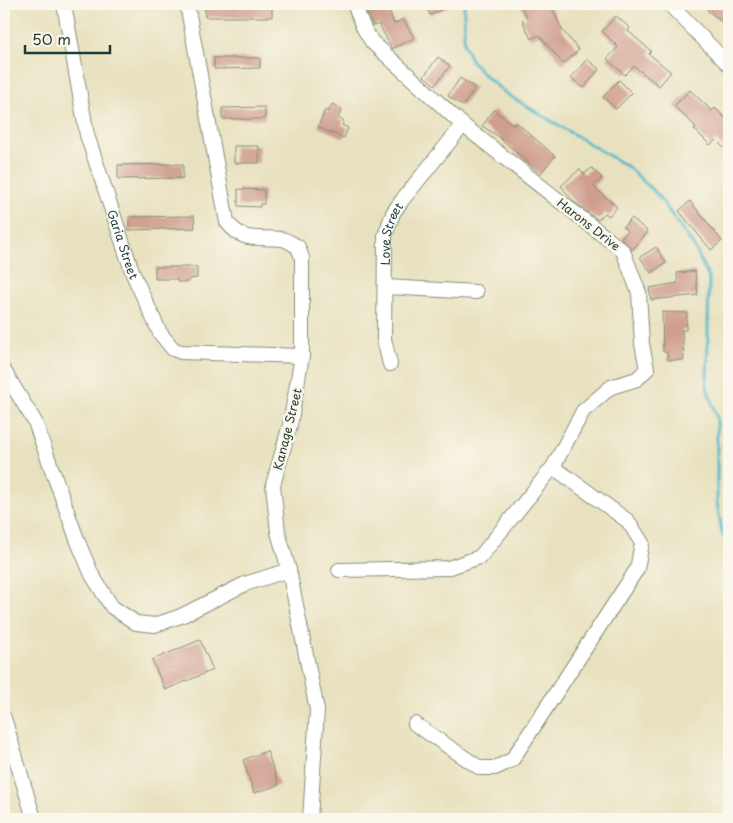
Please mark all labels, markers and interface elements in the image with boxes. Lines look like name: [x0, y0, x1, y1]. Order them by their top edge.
scale bar: [25, 22, 110, 54]
text: 50 m: [32, 27, 71, 50]
street label: Harons Drive: [554, 194, 624, 254]
street label: Love Street: [376, 198, 407, 265]
street label: Garia Street: [103, 207, 143, 282]
street label: Kanage Street: [268, 386, 306, 472]

